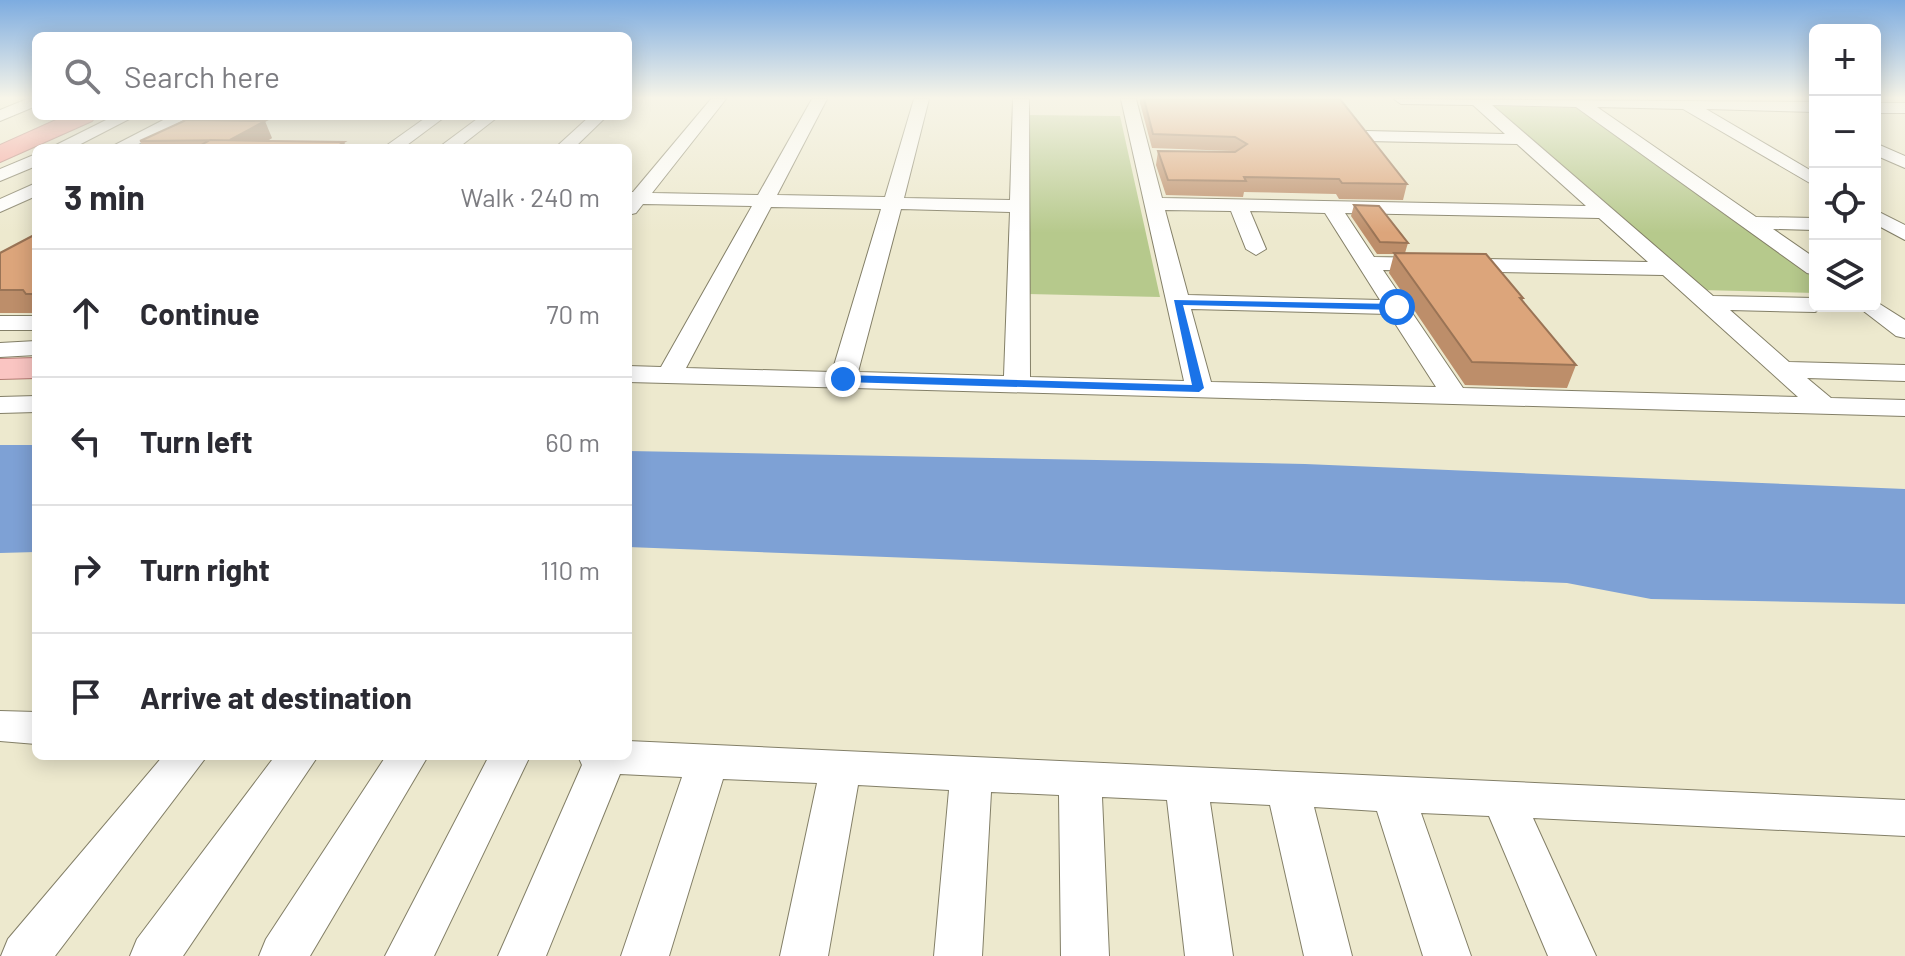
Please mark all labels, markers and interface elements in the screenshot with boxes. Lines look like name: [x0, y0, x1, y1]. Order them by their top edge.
map controls: [1809, 24, 1881, 312]
button: +: [1809, 24, 1881, 96]
search box: [32, 32, 632, 120]
icon: search: [60, 54, 104, 98]
text: Search here: [124, 58, 280, 94]
button: −: [1809, 96, 1881, 168]
button: locate: [1809, 168, 1881, 240]
text: 3 min: [64, 176, 145, 217]
text: Walk · 240 m: [461, 181, 600, 212]
button: layers: [1809, 240, 1881, 312]
route start: [1379, 289, 1415, 325]
icon: ahead: [64, 291, 108, 335]
text: Continue: [140, 295, 260, 331]
text: 70 m: [546, 298, 600, 329]
route end: [825, 361, 861, 397]
icon: left: [64, 419, 108, 463]
text: Turn left: [140, 423, 253, 459]
text: 60 m: [545, 426, 600, 457]
icon: right: [64, 547, 108, 591]
text: Turn right: [140, 551, 270, 587]
text: 110 m: [540, 554, 600, 585]
icon: arrive: [64, 675, 108, 719]
text: Arrive at destination: [140, 679, 412, 715]

